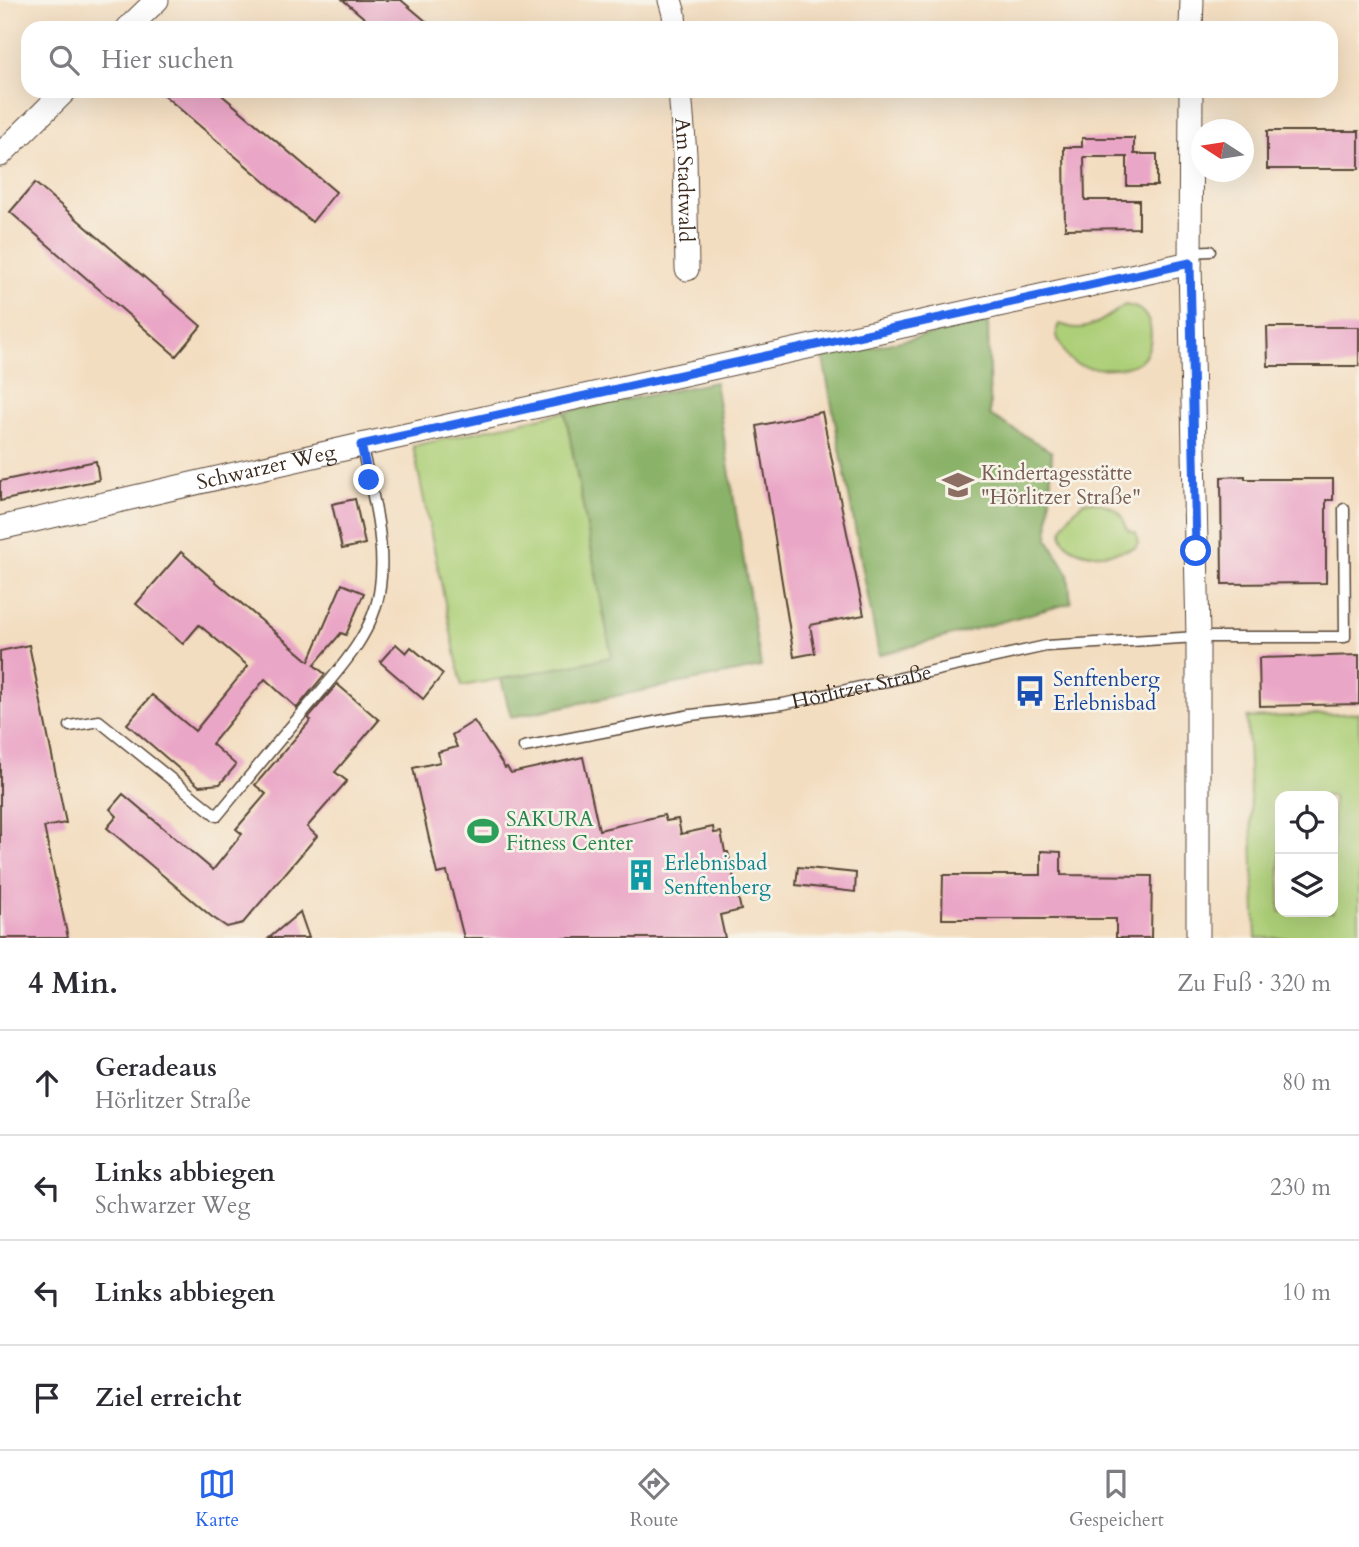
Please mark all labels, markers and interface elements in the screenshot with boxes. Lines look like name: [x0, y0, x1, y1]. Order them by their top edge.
search box: [21, 21, 1338, 98]
icon: search: [45, 41, 83, 79]
text: Hier suchen: [101, 42, 234, 77]
street label: Am Stadtwald: [668, 116, 701, 242]
north arrow: [1191, 119, 1254, 182]
street label: Schwarzer Weg: [194, 437, 339, 497]
place label: Kindertagesstätte "Hörlitzer Straße": [981, 459, 1141, 512]
route end: [353, 464, 384, 495]
school or university icon: Kindertagesstätte "Hörlitzer Straße": [941, 468, 975, 502]
route start: [1180, 535, 1211, 566]
street label: Hörlitzer Straße: [789, 657, 934, 716]
place label: Senftenberg Erlebnisbad: [1053, 665, 1160, 718]
bus stop icon: Senftenberg Erlebnisbad: [1013, 674, 1047, 708]
map controls: [1275, 791, 1338, 917]
button: locate: [1275, 791, 1338, 854]
place label: SAKURA Fitness Center: [506, 805, 633, 858]
sports icon: SAKURA Fitness Center: [466, 814, 500, 848]
place label: Erlebnisbad Senftenberg: [664, 849, 771, 902]
button: layers: [1275, 854, 1338, 917]
building icon: Erlebnisbad Senftenberg: [624, 858, 658, 892]
text: 4 Min.: [28, 963, 118, 1004]
text: Zu Fuß · 320 m: [1177, 968, 1331, 999]
text: Geradeaus: [95, 1050, 217, 1085]
icon: ahead: [28, 1064, 66, 1102]
text: 80 m: [1282, 1067, 1331, 1098]
text: Hörlitzer Straße: [95, 1085, 251, 1116]
text: Links abbiegen: [95, 1155, 275, 1190]
icon: left: [28, 1169, 66, 1207]
text: 230 m: [1270, 1172, 1331, 1203]
text: Schwarzer Weg: [95, 1190, 250, 1221]
icon: left: [28, 1274, 66, 1312]
text: Links abbiegen: [95, 1275, 275, 1310]
text: 10 m: [1282, 1277, 1331, 1308]
icon: arrive: [28, 1379, 66, 1417]
text: Ziel erreicht: [95, 1380, 241, 1415]
tab: Karte: [195, 1465, 239, 1533]
tab: Route: [630, 1465, 678, 1533]
tab: Gespeichert: [1069, 1465, 1164, 1533]

